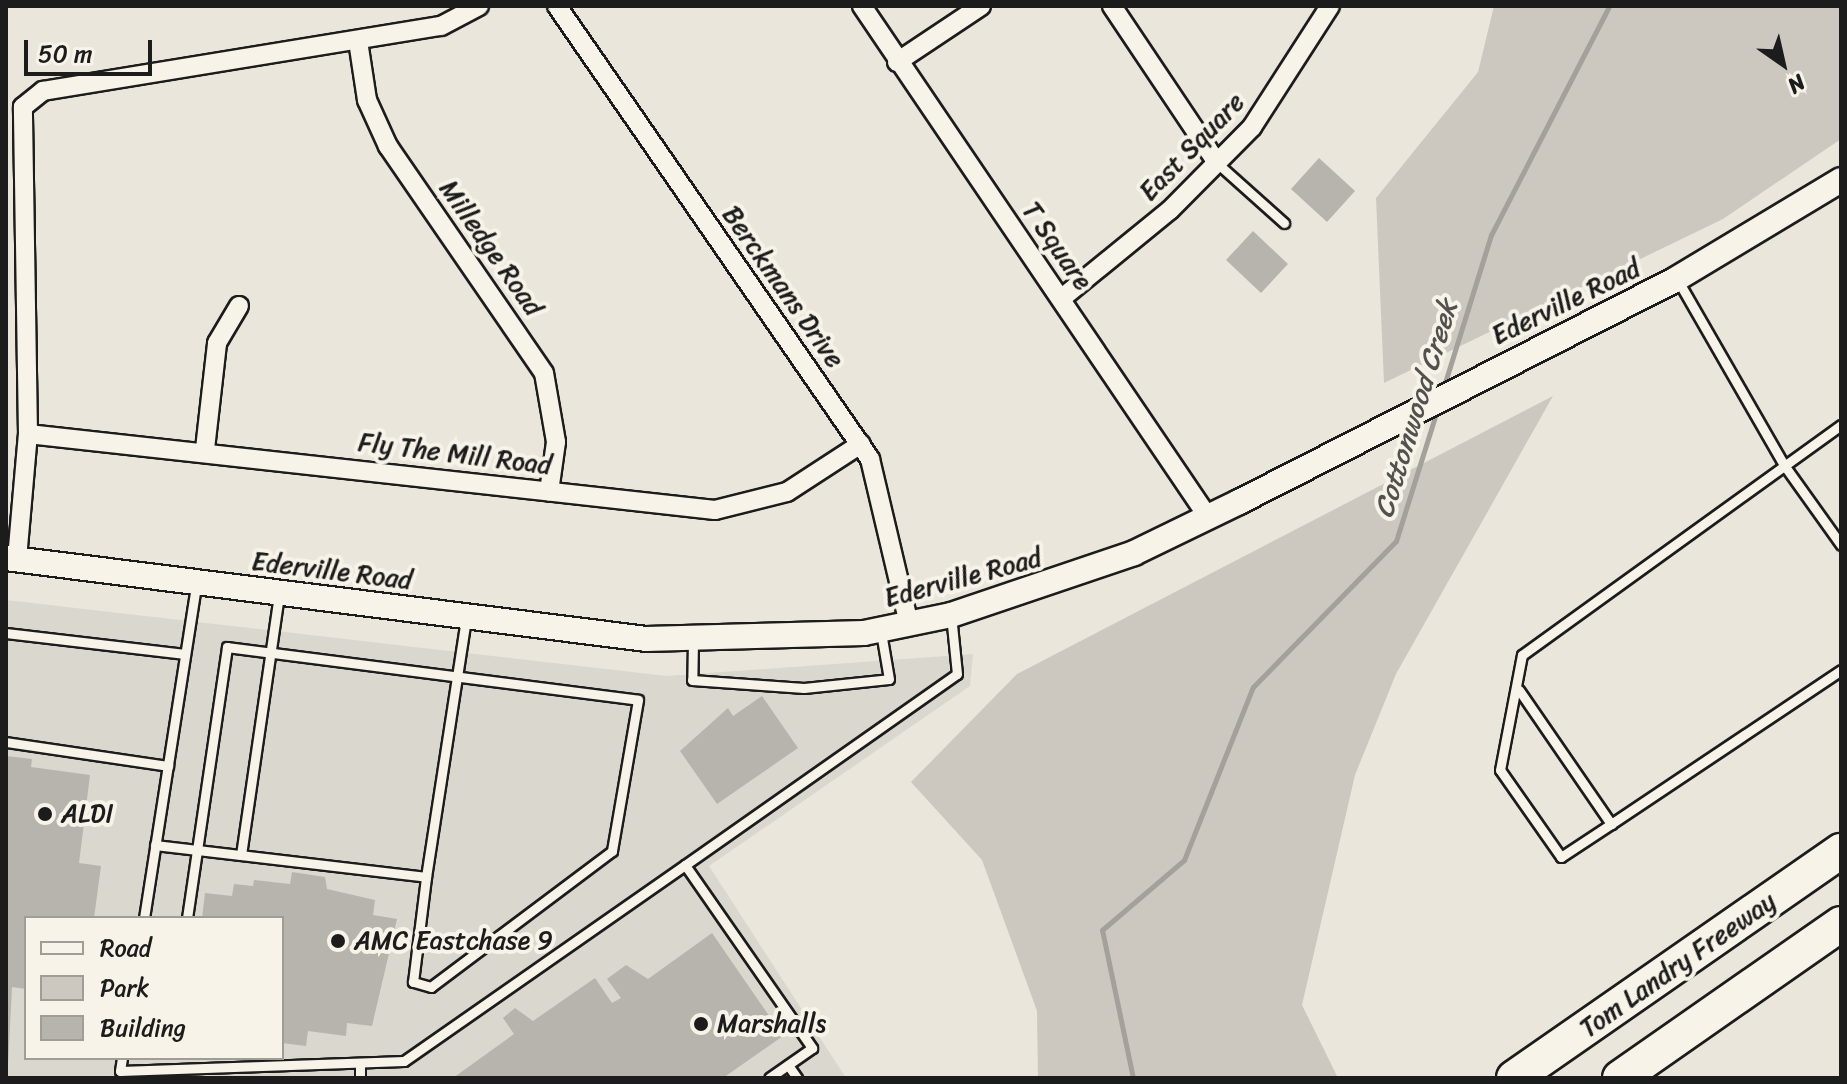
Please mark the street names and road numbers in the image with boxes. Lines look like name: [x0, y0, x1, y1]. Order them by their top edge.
street label: East Square: [1133, 87, 1251, 207]
street label: Milledge Road: [433, 174, 549, 322]
street label: T Square: [1015, 196, 1099, 296]
street label: Berckmans Drive: [716, 200, 850, 374]
street label: Ederville Road: [1487, 253, 1645, 351]
street label: Fly The Mill Road: [356, 427, 554, 481]
street label: Ederville Road: [881, 542, 1045, 614]
street label: Ederville Road: [250, 546, 414, 596]
street label: Tom Landry Freeway: [1574, 886, 1782, 1044]

